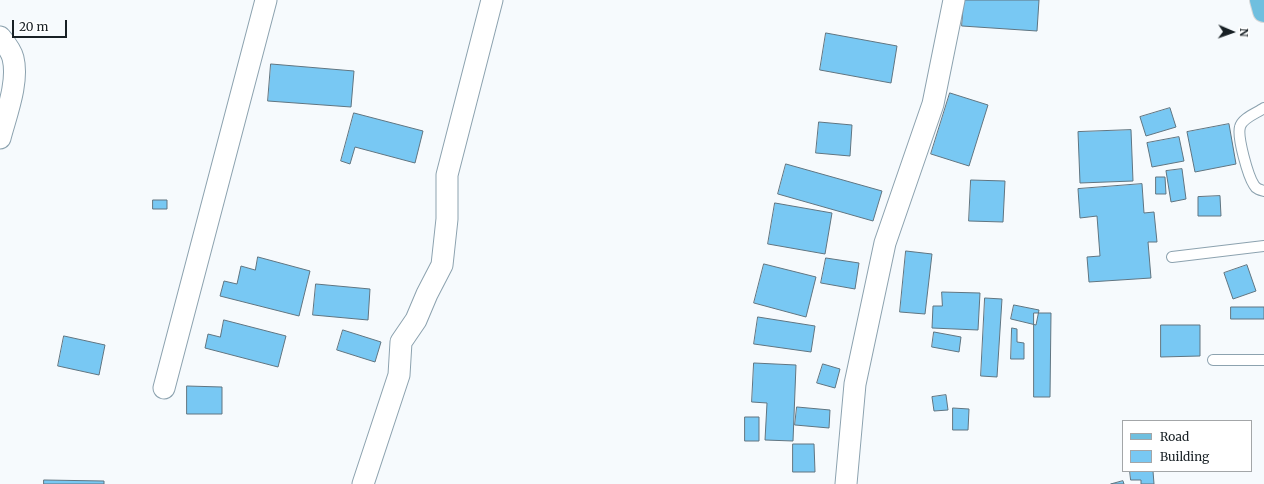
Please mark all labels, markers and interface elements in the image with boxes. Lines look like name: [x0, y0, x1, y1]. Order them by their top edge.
scale bar: [14, 12, 69, 38]
north arrow: [1212, 12, 1252, 52]
text: 20 m: [19, 19, 48, 34]
text: N: [1237, 28, 1251, 37]
legend: [1122, 420, 1252, 472]
text: Road: [1160, 429, 1189, 444]
text: Building: [1160, 449, 1209, 464]

